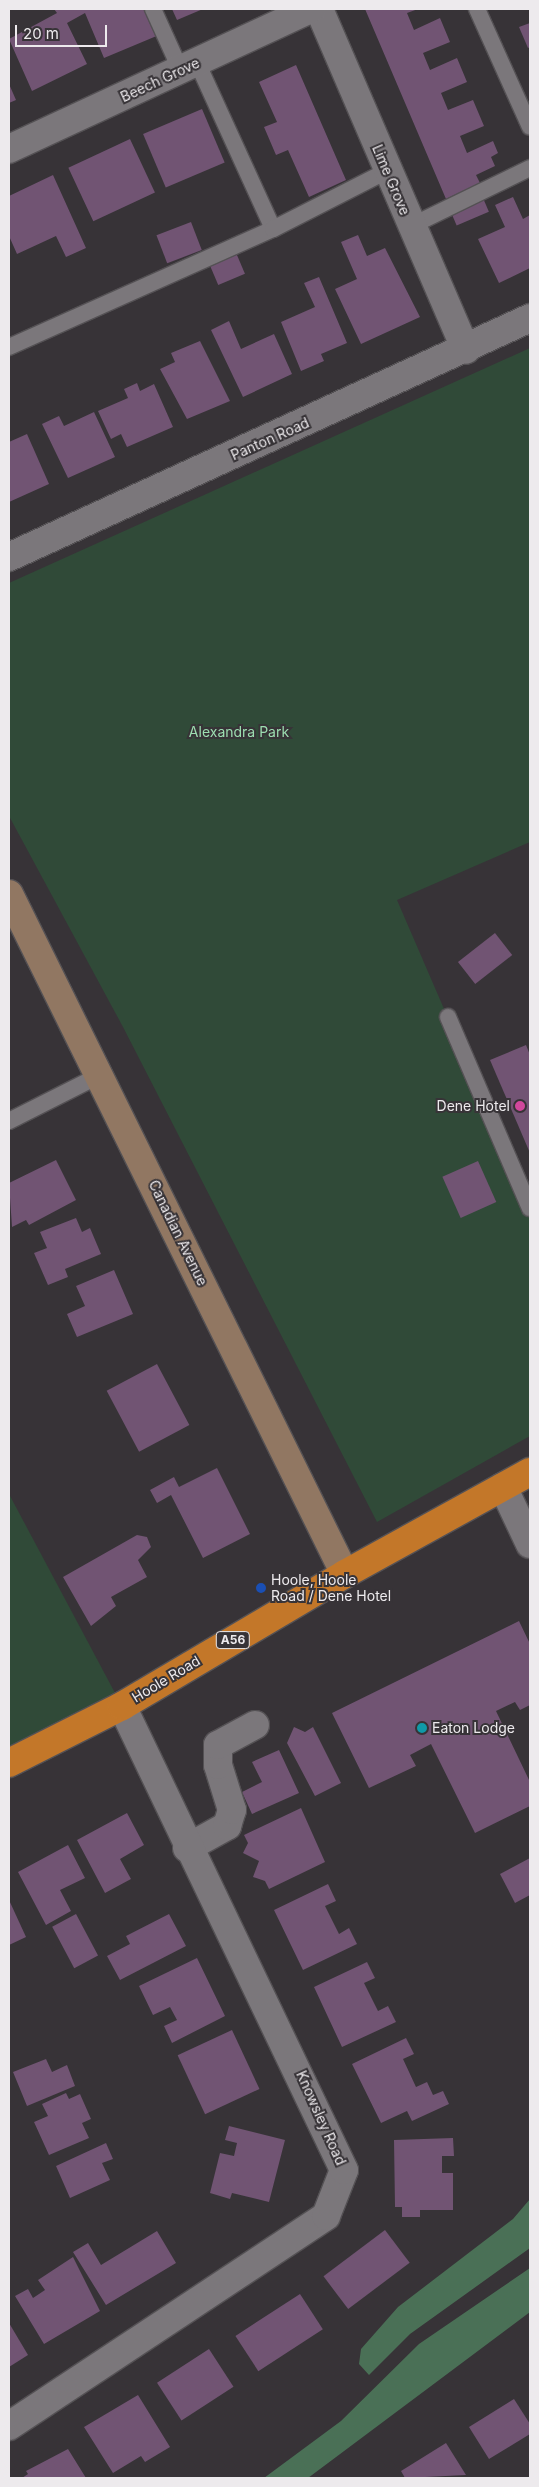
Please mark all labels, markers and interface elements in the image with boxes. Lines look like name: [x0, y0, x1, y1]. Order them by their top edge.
scale bar: [18, 15, 110, 47]
text: 20 m: [23, 24, 59, 43]
street label: Beech Grove: [118, 54, 202, 106]
street label: Lime Grove: [369, 142, 413, 218]
street label: Panton Road: [228, 414, 312, 464]
park label: Alexandra Park: [189, 724, 289, 740]
place label: Dene Hotel: [437, 1098, 510, 1114]
marker: Dene Hotel: [514, 1100, 526, 1112]
street label: Canadian Avenue: [145, 1177, 211, 1289]
place label: Hoole, Hoole Road / Dene Hotel: [271, 1572, 391, 1604]
marker: Hoole, Hoole Road / Dene Hotel: [255, 1582, 267, 1594]
road number: A56: [216, 1630, 250, 1650]
street label: Hoole Road: [129, 1652, 203, 1706]
place label: Eaton Lodge: [432, 1720, 515, 1736]
marker: Eaton Lodge: [416, 1722, 428, 1734]
street label: Knowsley Road: [293, 2068, 349, 2168]

